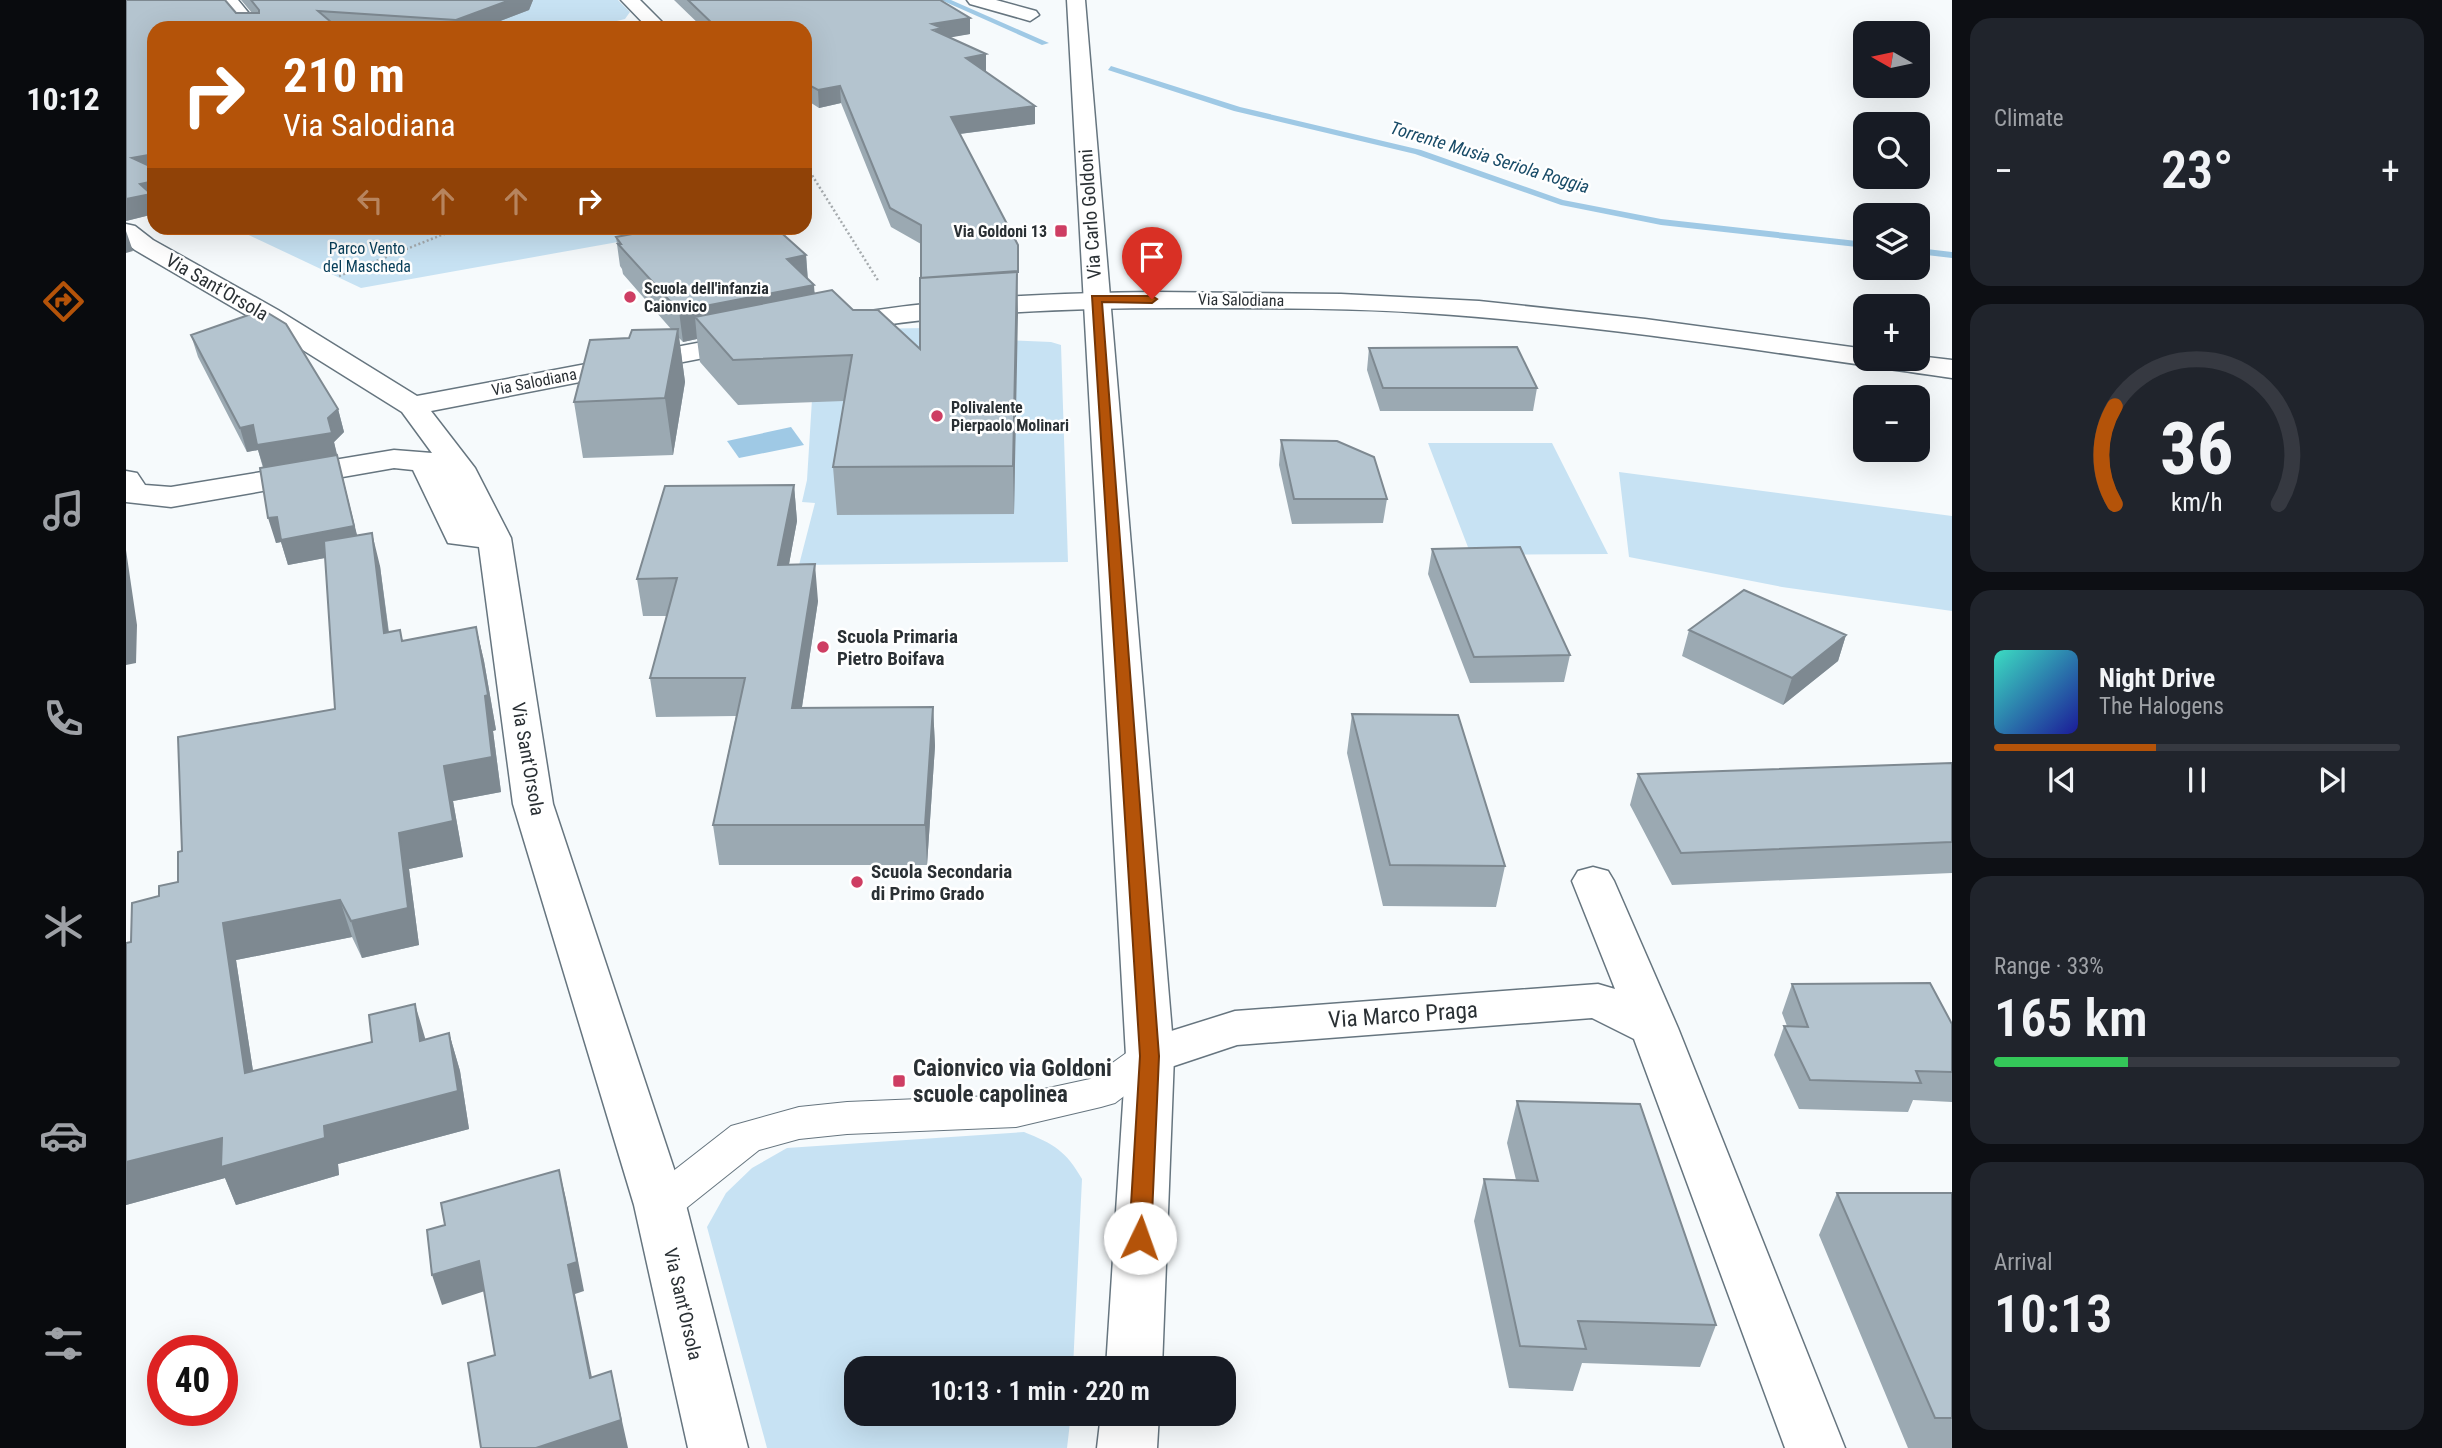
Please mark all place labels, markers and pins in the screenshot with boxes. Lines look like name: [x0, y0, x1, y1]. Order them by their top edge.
place label: Via Goldoni 13: [953, 222, 1047, 241]
marker: Via Goldoni 13: [1053, 223, 1069, 239]
pin: [1122, 227, 1182, 299]
place label: Scuola dell'infanzia Caionvico: [644, 279, 769, 316]
marker: Scuola dell'infanzia Caionvico: [622, 289, 638, 305]
place label: Polivalente Pierpaolo Molinari: [951, 398, 1069, 435]
marker: Polivalente Pierpaolo Molinari: [929, 408, 945, 424]
place label: Scuola Primaria Pietro Boifava: [837, 625, 958, 670]
marker: Scuola Primaria Pietro Boifava: [815, 639, 831, 655]
place label: Scuola Secondaria di Primo Grado: [871, 860, 1012, 905]
marker: Scuola Secondaria di Primo Grado: [849, 874, 865, 890]
place label: Caionvico via Goldoni scuole capolinea: [913, 1055, 1112, 1108]
marker: Caionvico via Goldoni scuole capolinea: [891, 1073, 907, 1089]

